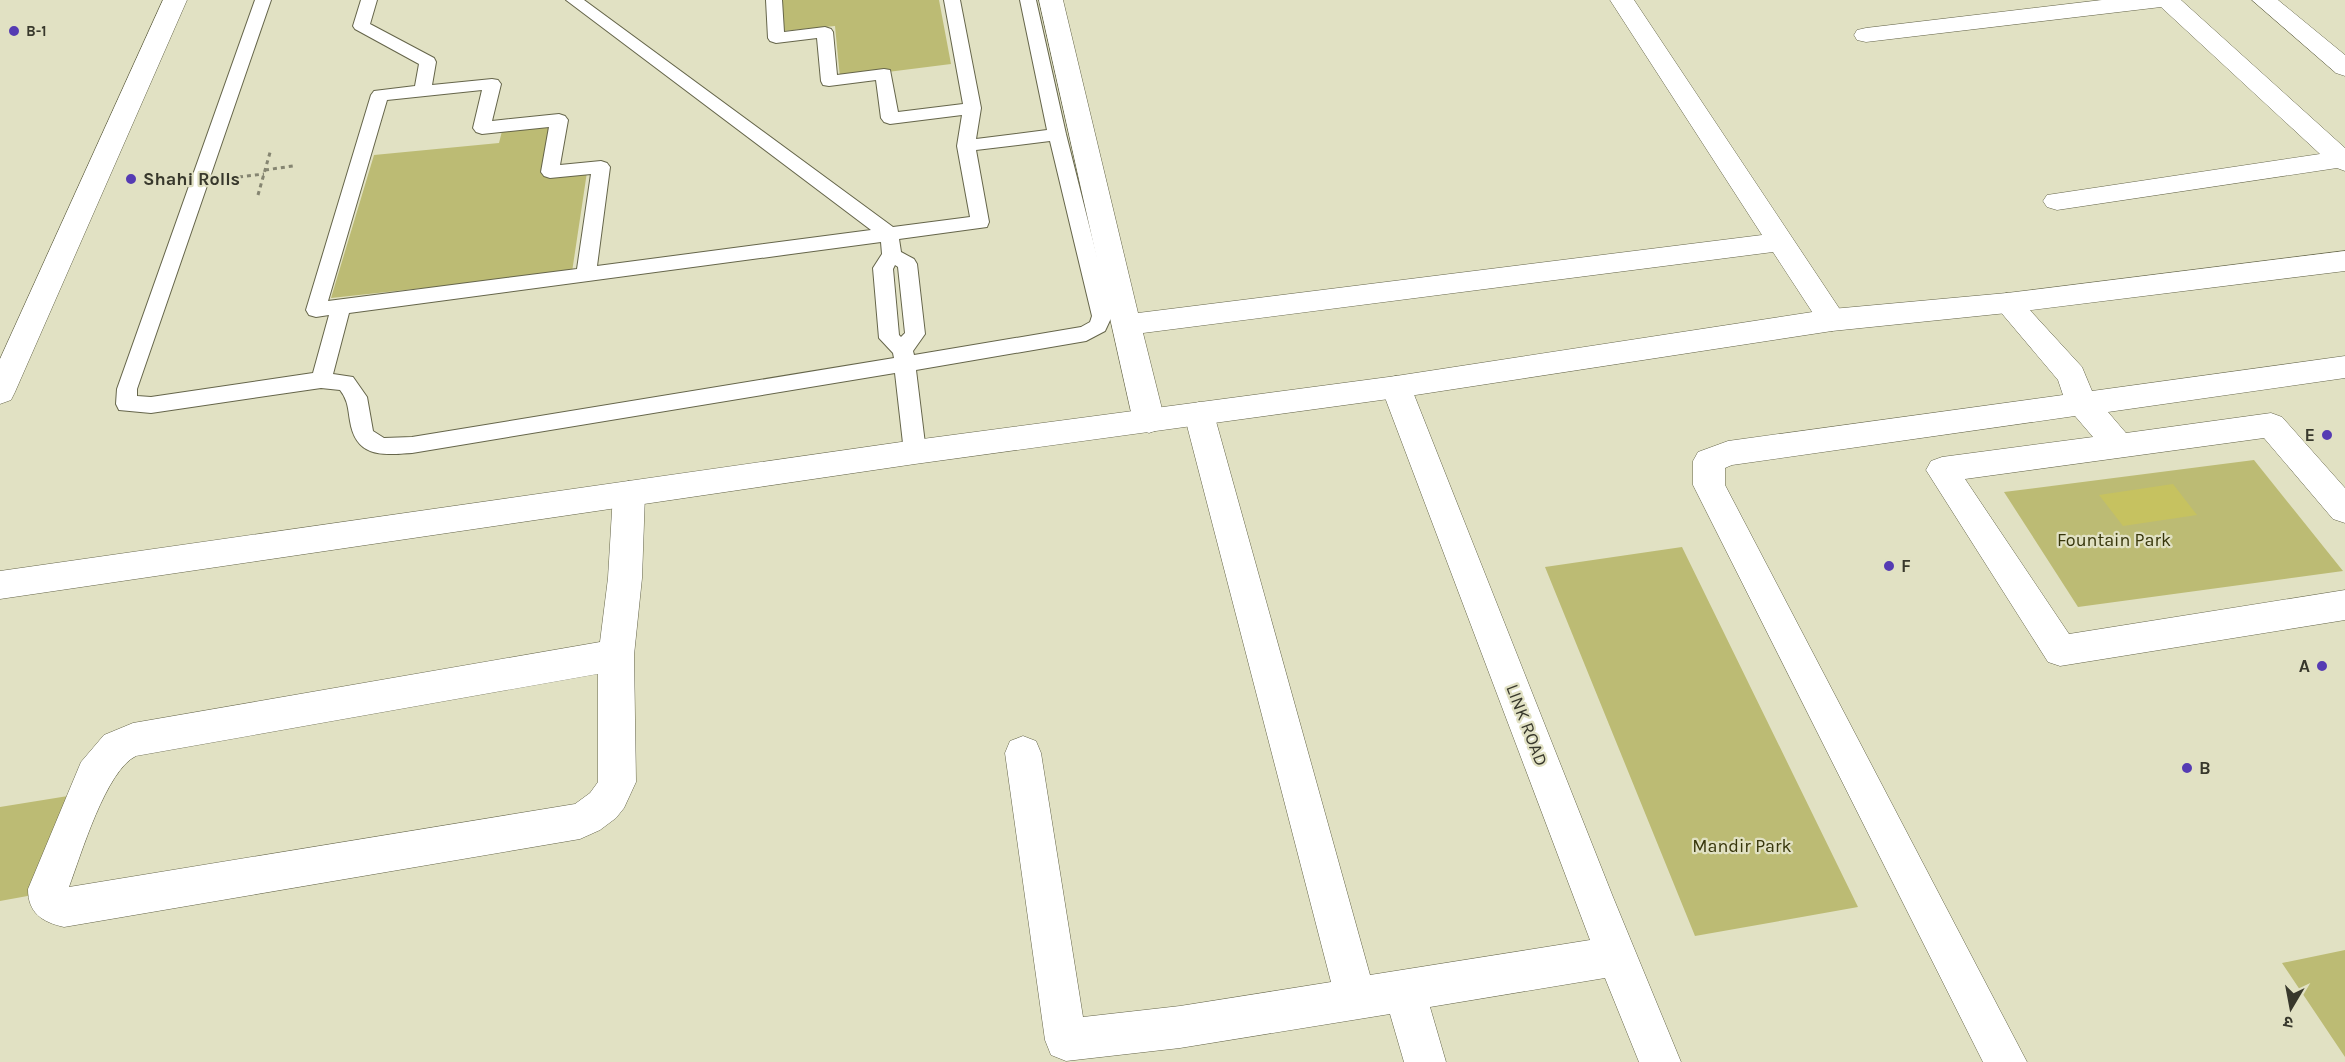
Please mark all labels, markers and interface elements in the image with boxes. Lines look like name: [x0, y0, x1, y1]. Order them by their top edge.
place label: B-1: [26, 22, 47, 40]
marker: B-1: [7, 24, 21, 38]
place label: Shahi Rolls: [143, 168, 240, 190]
marker: Shahi Rolls: [124, 172, 138, 186]
place label: E: [2304, 424, 2315, 446]
marker: E: [2320, 428, 2334, 442]
park label: Fountain Park: [2057, 529, 2171, 551]
place label: F: [1901, 555, 1911, 577]
marker: F: [1882, 559, 1896, 573]
place label: A: [2299, 655, 2310, 677]
marker: A: [2315, 659, 2329, 673]
street label: LINK ROAD: [1501, 681, 1553, 769]
place label: B: [2199, 757, 2211, 779]
marker: B: [2180, 761, 2194, 775]
park label: Mandir Park: [1692, 835, 1792, 857]
north arrow: [2261, 978, 2321, 1038]
text: उ: [2282, 1012, 2295, 1032]

